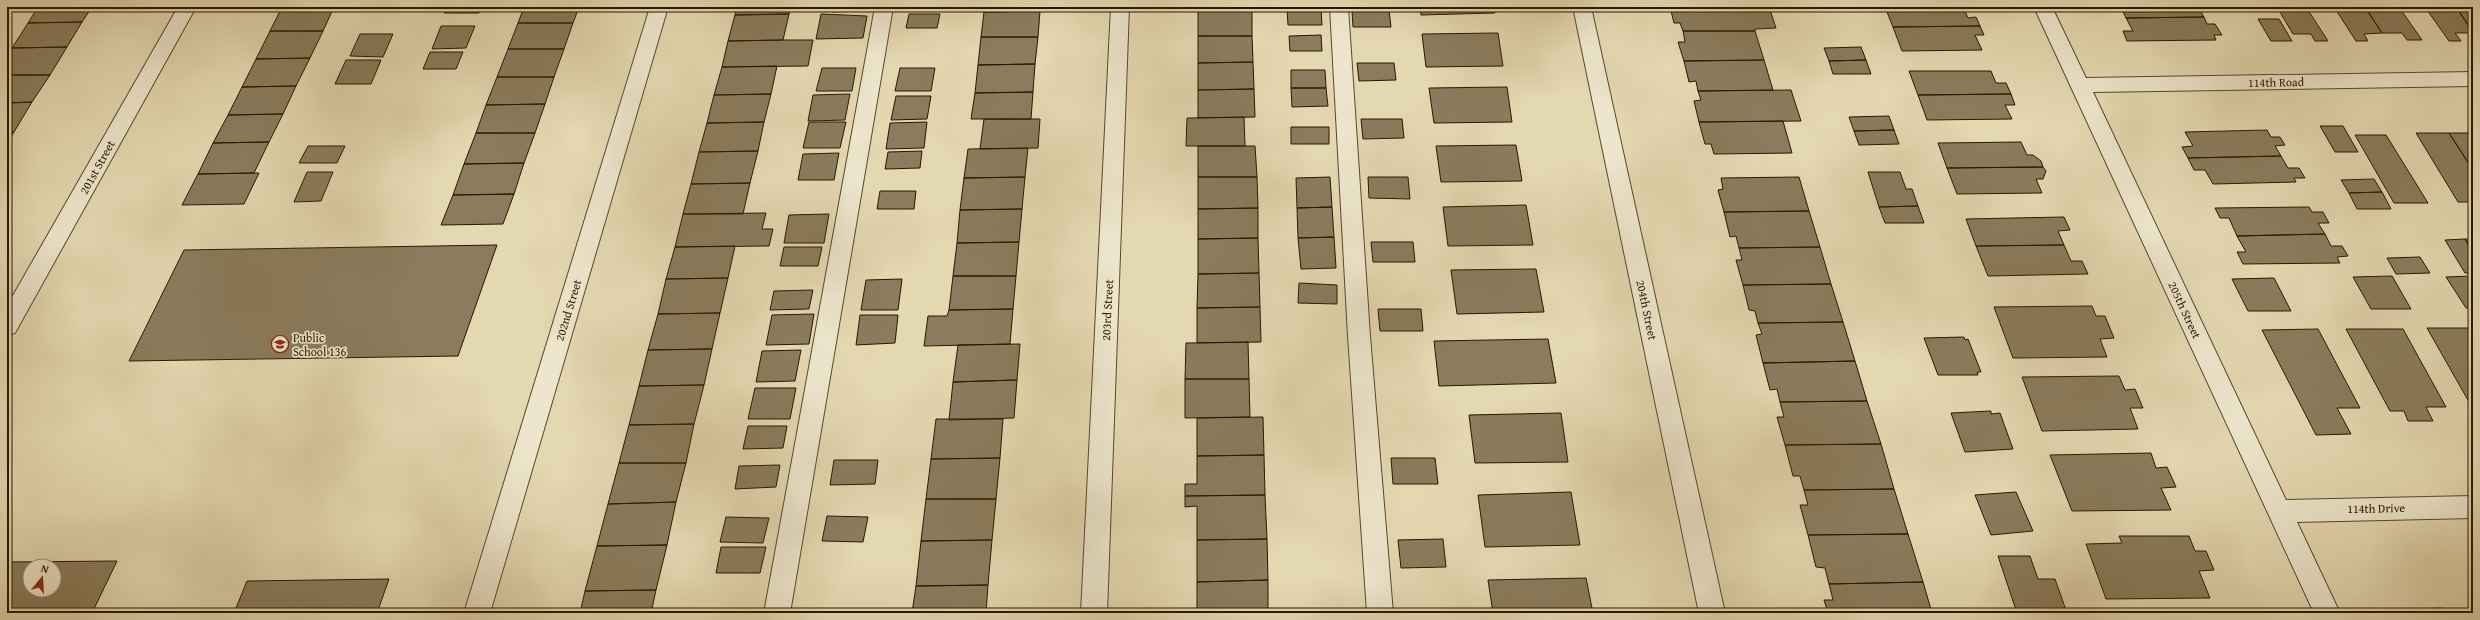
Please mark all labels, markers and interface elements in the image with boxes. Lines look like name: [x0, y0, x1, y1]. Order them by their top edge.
street label: 114th Road: [2248, 73, 2305, 91]
street label: 201st Street: [75, 136, 119, 197]
street label: 202nd Street: [551, 276, 586, 343]
street label: 203rd Street: [1097, 278, 1117, 341]
street label: 204th Street: [1632, 278, 1662, 342]
street label: 205th Street: [2164, 279, 2206, 342]
place label: Public School 136: [293, 329, 347, 360]
school or university icon: Public School 136: [270, 334, 290, 354]
street label: 114th Drive: [2347, 499, 2405, 517]
north arrow: [22, 558, 62, 598]
text: N: [39, 560, 52, 577]

